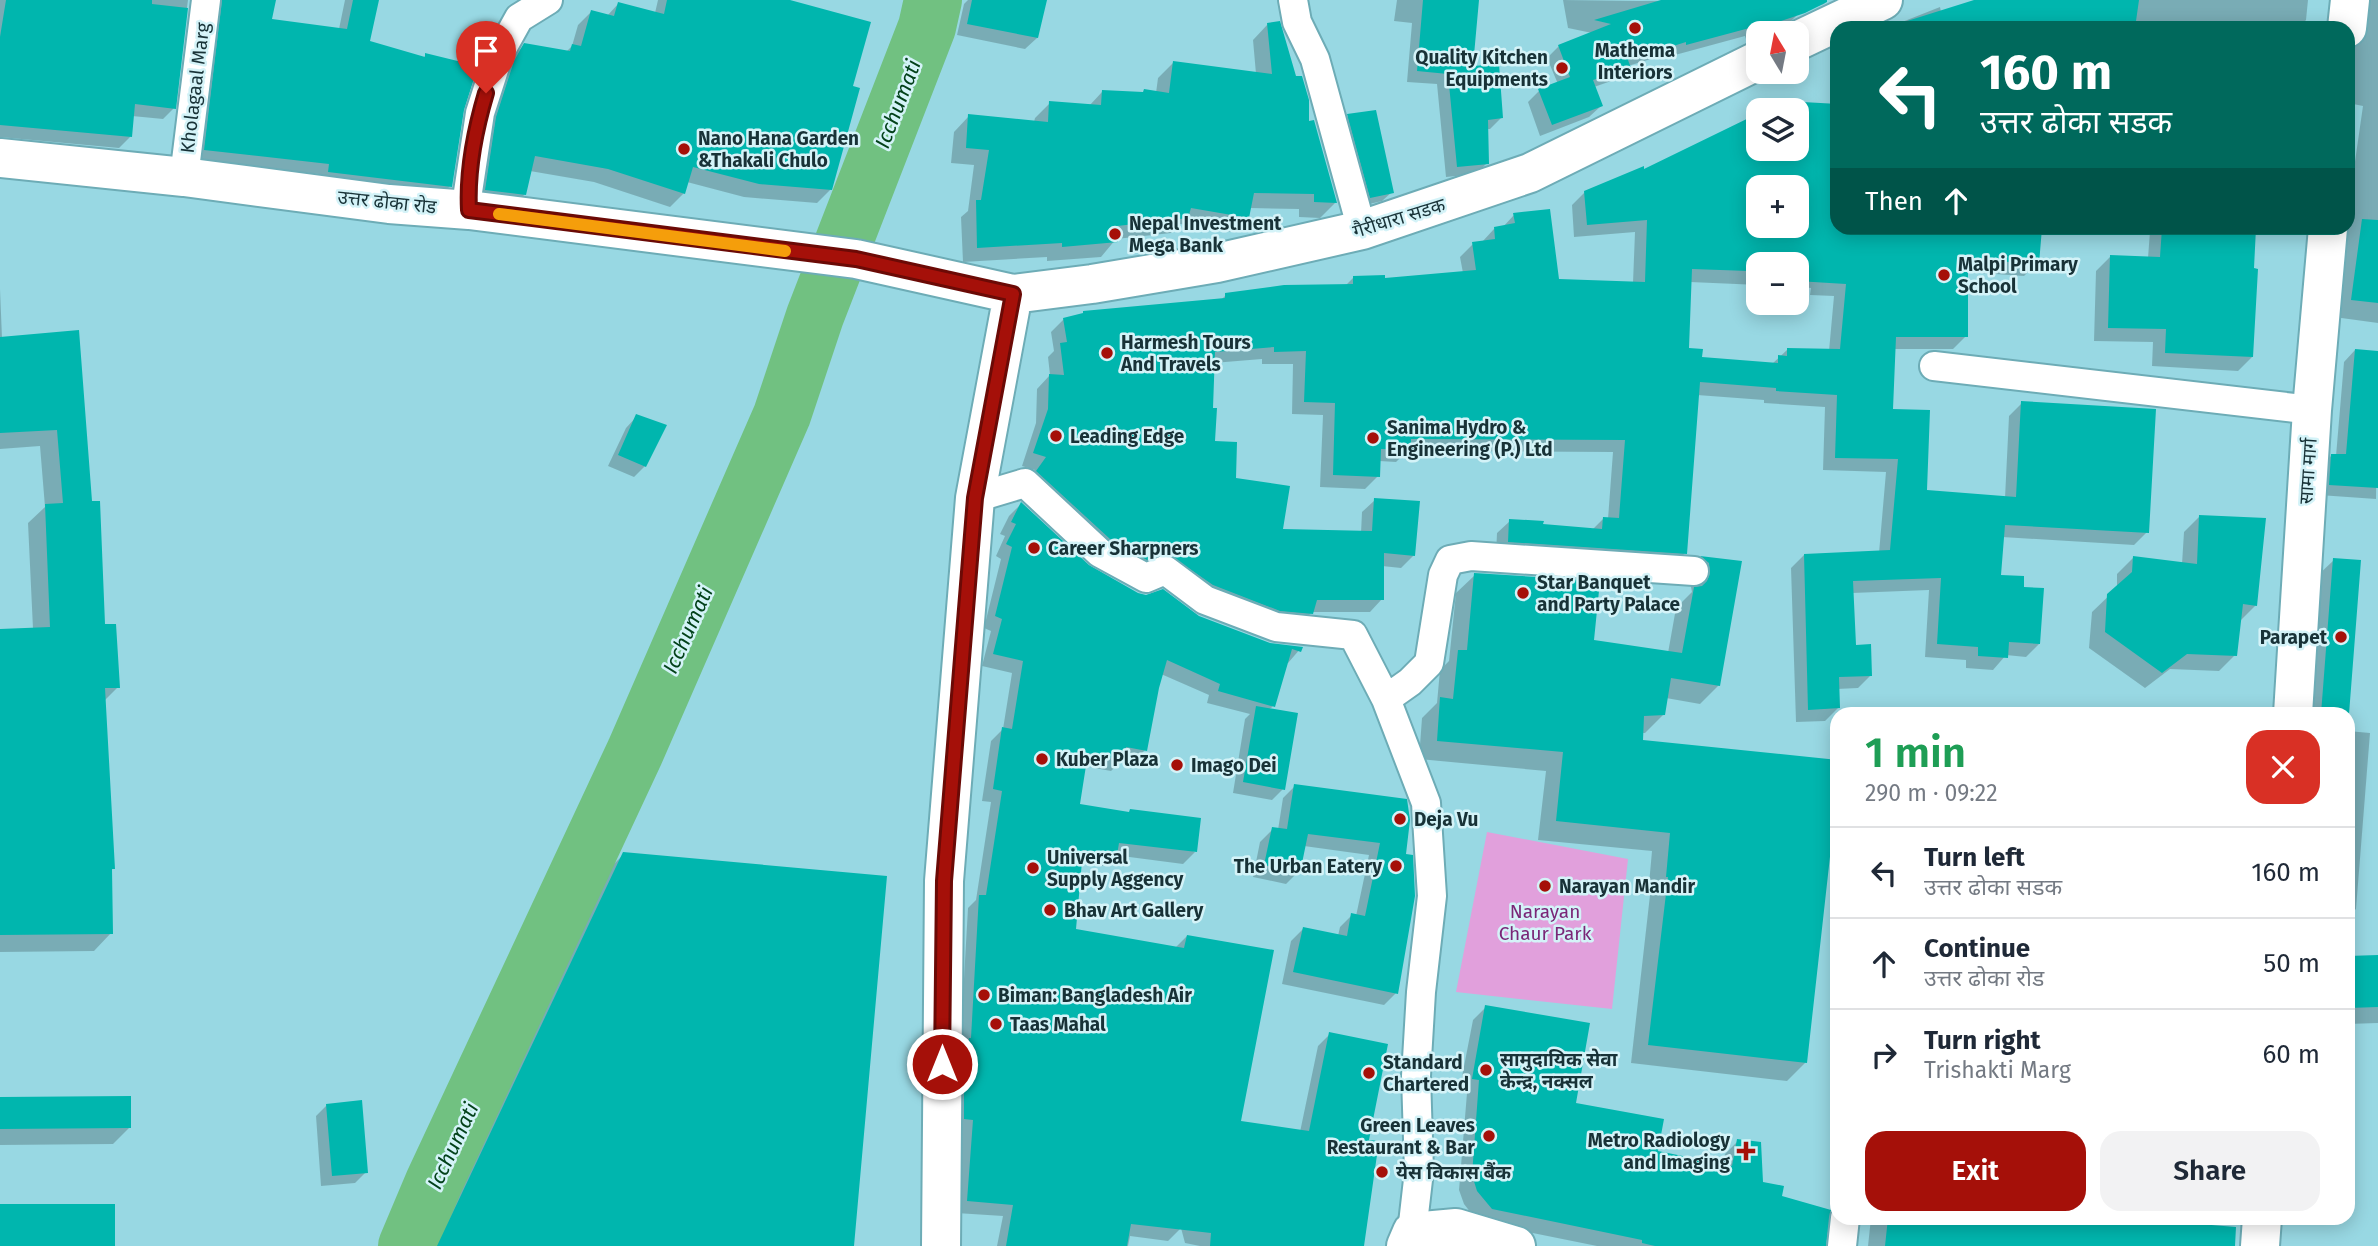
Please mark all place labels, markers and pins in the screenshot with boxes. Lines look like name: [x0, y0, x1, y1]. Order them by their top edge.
marker: Mathema Interiors: [1627, 20, 1643, 36]
pin: [456, 21, 516, 93]
place label: Mathema Interiors: [1595, 39, 1675, 84]
place label: Quality Kitchen Equipments: [1415, 46, 1548, 91]
marker: Quality Kitchen Equipments: [1554, 60, 1570, 76]
place label: Nano Hana Garden &Thakali Chulo: [698, 127, 859, 172]
marker: Nano Hana Garden &Thakali Chulo: [676, 141, 692, 157]
place label: Nepal Investment Mega Bank: [1129, 212, 1282, 257]
marker: Nepal Investment Mega Bank: [1107, 226, 1123, 242]
place label: Malpi Primary School: [1958, 253, 2078, 298]
marker: Malpi Primary School: [1936, 267, 1952, 283]
place label: Harmesh Tours And Travels: [1120, 331, 1251, 376]
marker: Harmesh Tours And Travels: [1099, 345, 1115, 361]
place label: Sanima Hydro & Engineering (P.) Ltd: [1387, 416, 1553, 461]
place label: Leading Edge: [1070, 425, 1184, 448]
marker: Leading Edge: [1048, 428, 1064, 444]
marker: Sanima Hydro & Engineering (P.) Ltd: [1365, 430, 1381, 446]
place label: Career Sharpners: [1048, 537, 1199, 560]
marker: Career Sharpners: [1026, 540, 1042, 556]
place label: Star Banquet and Party Palace: [1537, 571, 1680, 616]
marker: Star Banquet and Party Palace: [1515, 585, 1531, 601]
place label: Parapet: [2260, 626, 2328, 649]
marker: Parapet: [2333, 629, 2349, 645]
place label: Kuber Plaza: [1056, 748, 1159, 771]
marker: Kuber Plaza: [1034, 751, 1050, 767]
place label: Imago Dei: [1191, 754, 1277, 777]
marker: Imago Dei: [1169, 757, 1185, 773]
place label: Deja Vu: [1414, 808, 1478, 831]
marker: Deja Vu: [1392, 811, 1408, 827]
place label: Universal Supply Aggency: [1047, 846, 1184, 891]
place label: The Urban Eatery: [1234, 855, 1382, 878]
marker: The Urban Eatery: [1388, 858, 1404, 874]
marker: Universal Supply Aggency: [1025, 860, 1041, 876]
place label: Narayan Mandir: [1559, 875, 1695, 898]
marker: Narayan Mandir: [1537, 878, 1553, 894]
place label: Bhav Art Gallery: [1064, 899, 1204, 922]
marker: Bhav Art Gallery: [1042, 902, 1058, 918]
place label: Biman: Bangladesh Air: [998, 984, 1192, 1007]
marker: Biman: Bangladesh Air: [976, 987, 992, 1003]
place label: Taas Mahal: [1010, 1013, 1106, 1036]
marker: Taas Mahal: [988, 1016, 1004, 1032]
place label: सामुदायिक सेवा केन्द्र, नक्सल: [1500, 1048, 1618, 1093]
place label: Standard Chartered: [1383, 1051, 1469, 1096]
marker: सामुदायिक सेवा केन्द्र, नक्सल: [1478, 1062, 1494, 1078]
marker: Standard Chartered: [1361, 1065, 1377, 1081]
place label: Green Leaves Restaurant & Bar: [1327, 1114, 1475, 1159]
marker: Green Leaves Restaurant & Bar: [1481, 1128, 1497, 1144]
place label: Metro Radiology and Imaging: [1588, 1129, 1731, 1174]
marker: Metro Radiology and Imaging: [1736, 1141, 1756, 1161]
place label: येस विकास बैंक: [1396, 1161, 1512, 1184]
marker: येस विकास बैंक: [1374, 1164, 1390, 1180]

